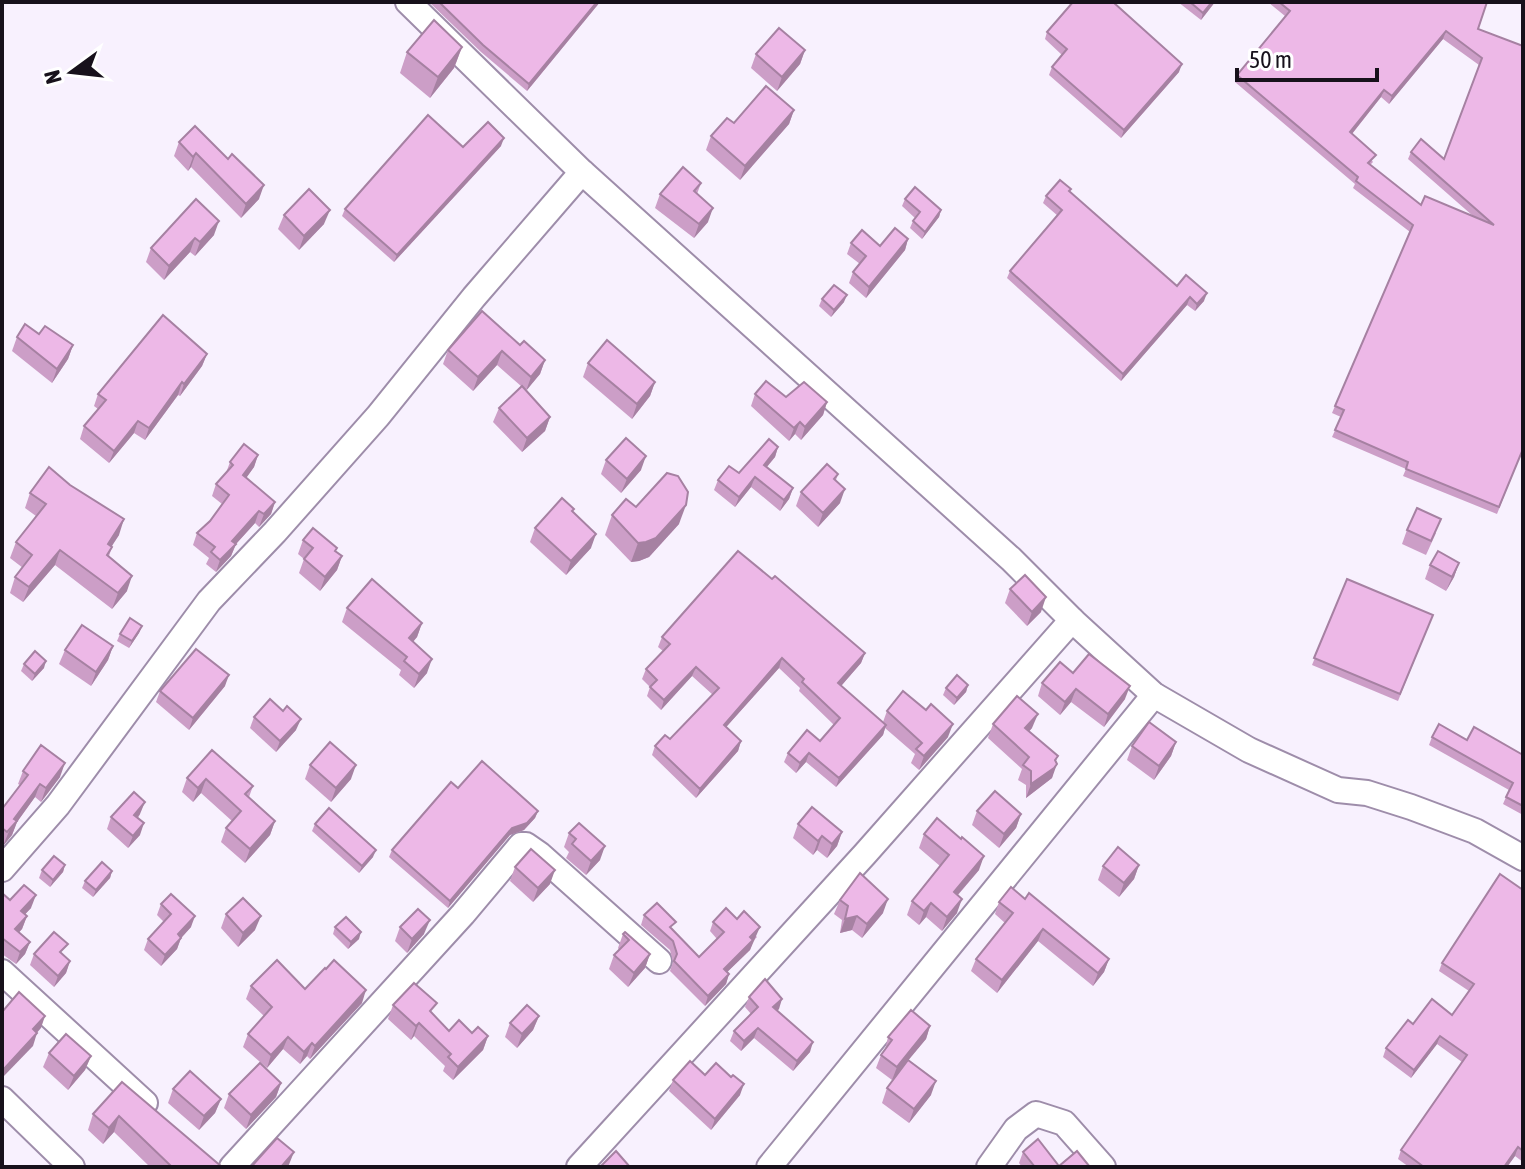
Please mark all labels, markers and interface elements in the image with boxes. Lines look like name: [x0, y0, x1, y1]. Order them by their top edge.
north arrow: [32, 32, 112, 112]
scale bar: [1237, 32, 1377, 82]
text: 50 m: [1249, 46, 1292, 73]
text: N: [38, 68, 67, 87]

